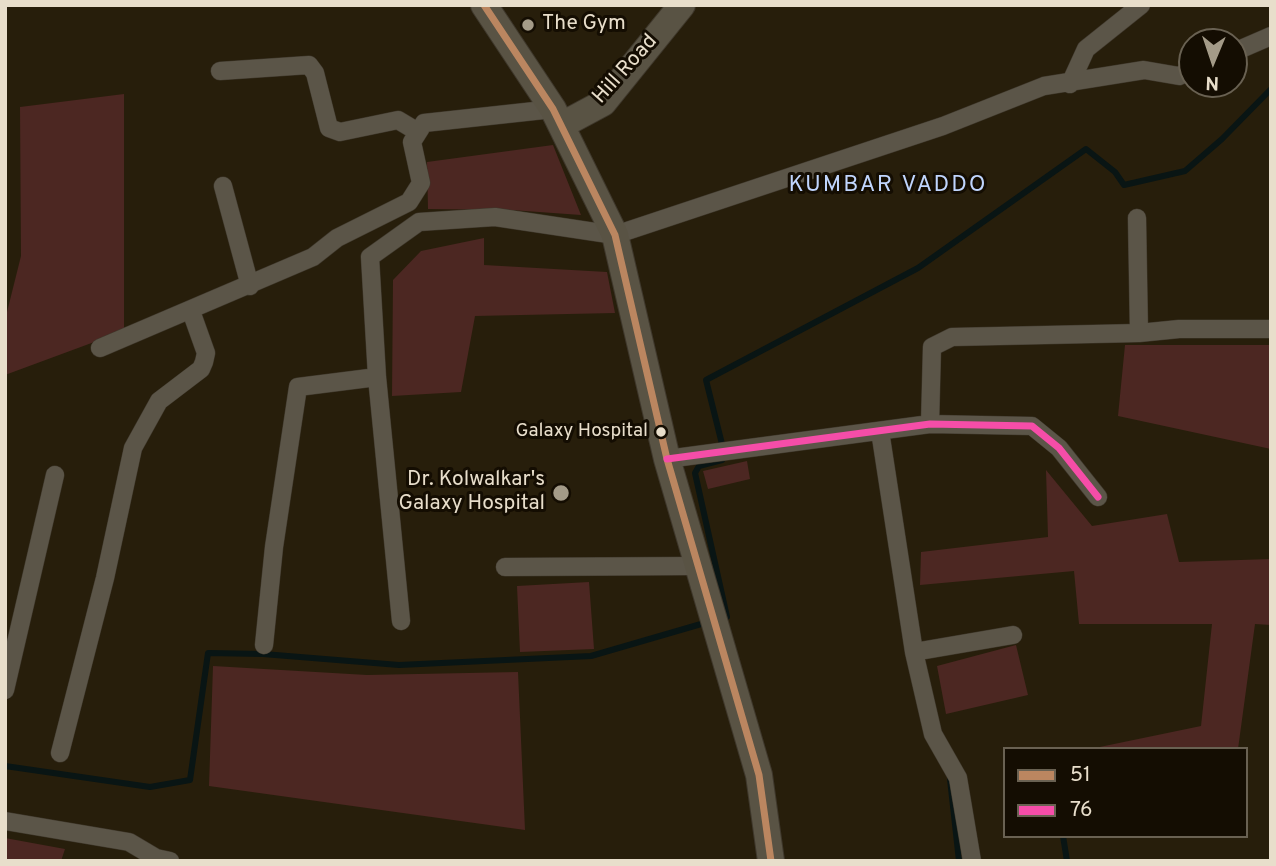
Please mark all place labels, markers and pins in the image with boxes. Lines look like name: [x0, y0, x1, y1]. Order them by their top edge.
place label: The Gym: [542, 12, 626, 38]
marker: The Gym: [520, 17, 536, 33]
place label: Galaxy Hospital: [515, 421, 648, 443]
marker: Galaxy Hospital: [654, 425, 668, 439]
place label: Dr. Kolwalkar's Galaxy Hospital: [398, 468, 545, 518]
marker: Dr. Kolwalkar's Galaxy Hospital: [551, 483, 571, 503]

